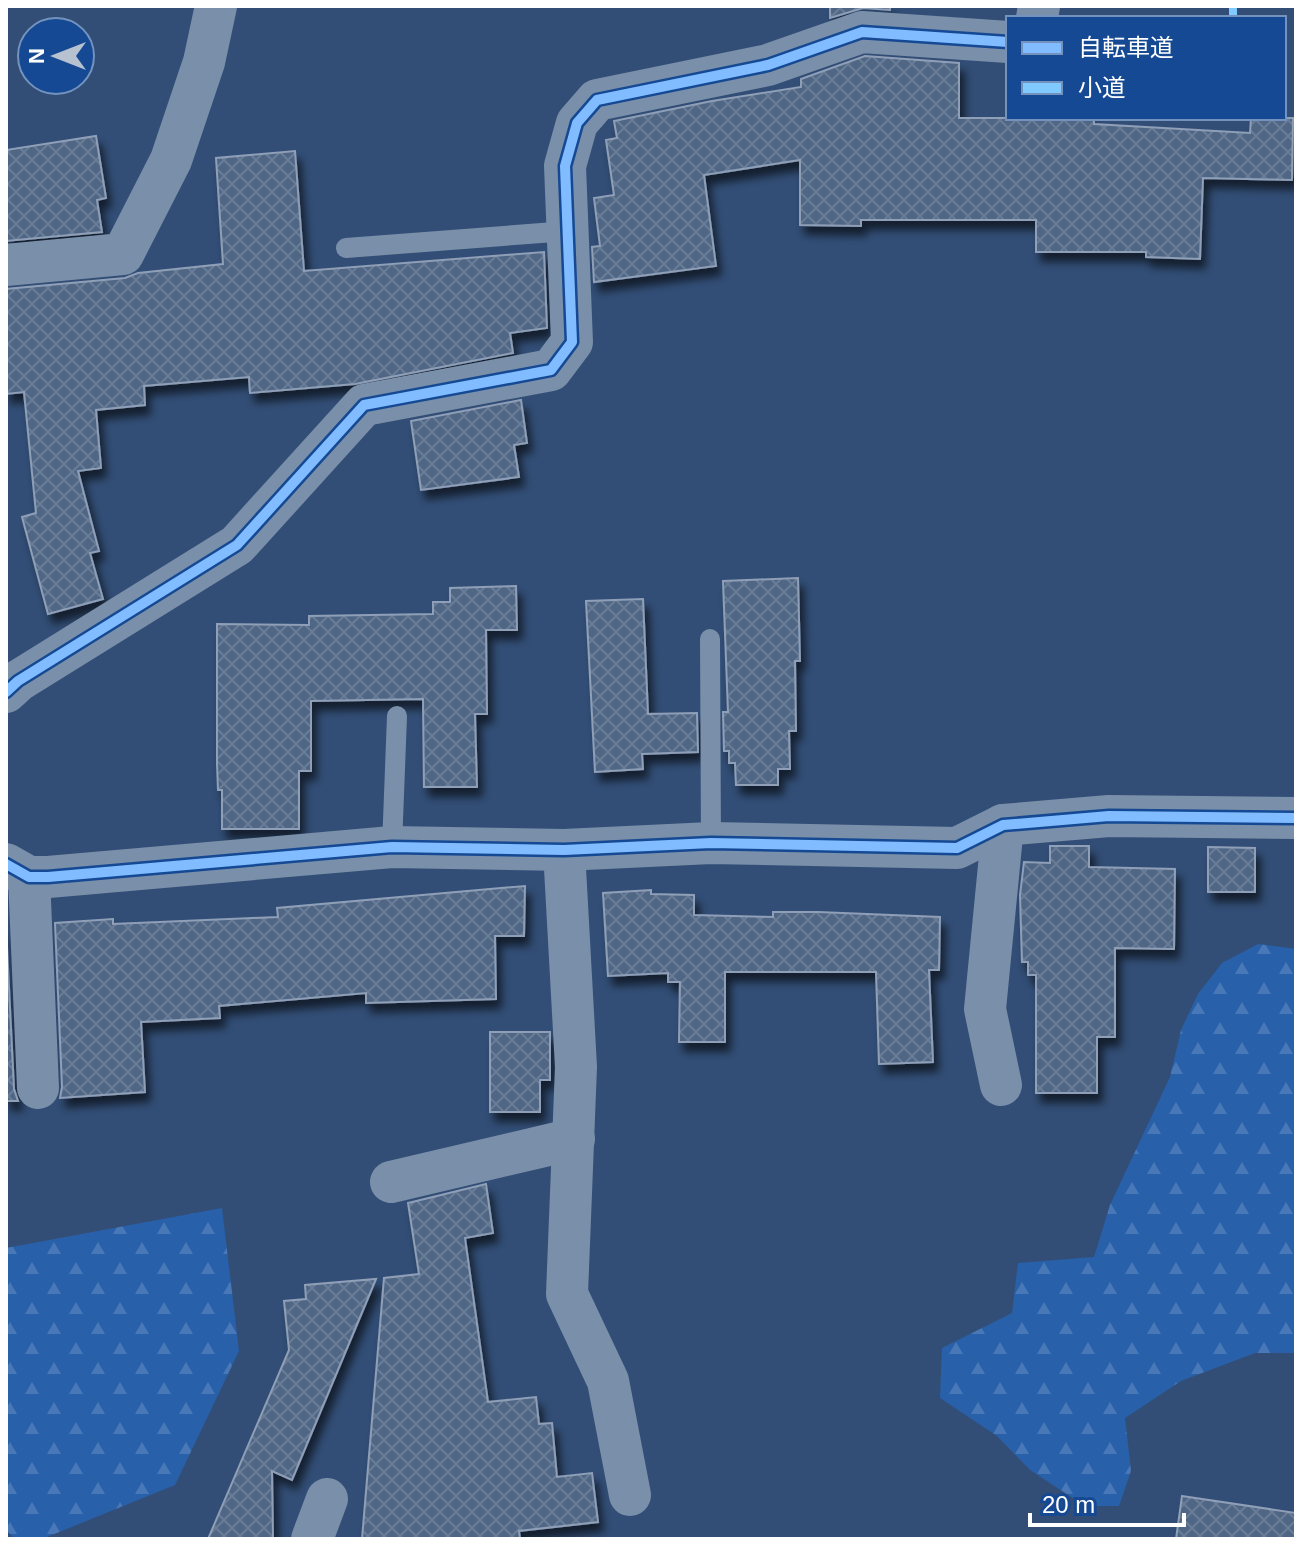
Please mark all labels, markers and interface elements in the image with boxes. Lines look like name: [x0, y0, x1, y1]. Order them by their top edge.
north arrow: [16, 16, 96, 96]
legend: [1006, 16, 1286, 120]
text: 自転車道: [1078, 34, 1174, 61]
text: N: [24, 48, 49, 64]
text: 小道: [1078, 74, 1126, 101]
scale bar: [1030, 1477, 1184, 1527]
text: 20 m: [1042, 1491, 1095, 1518]

